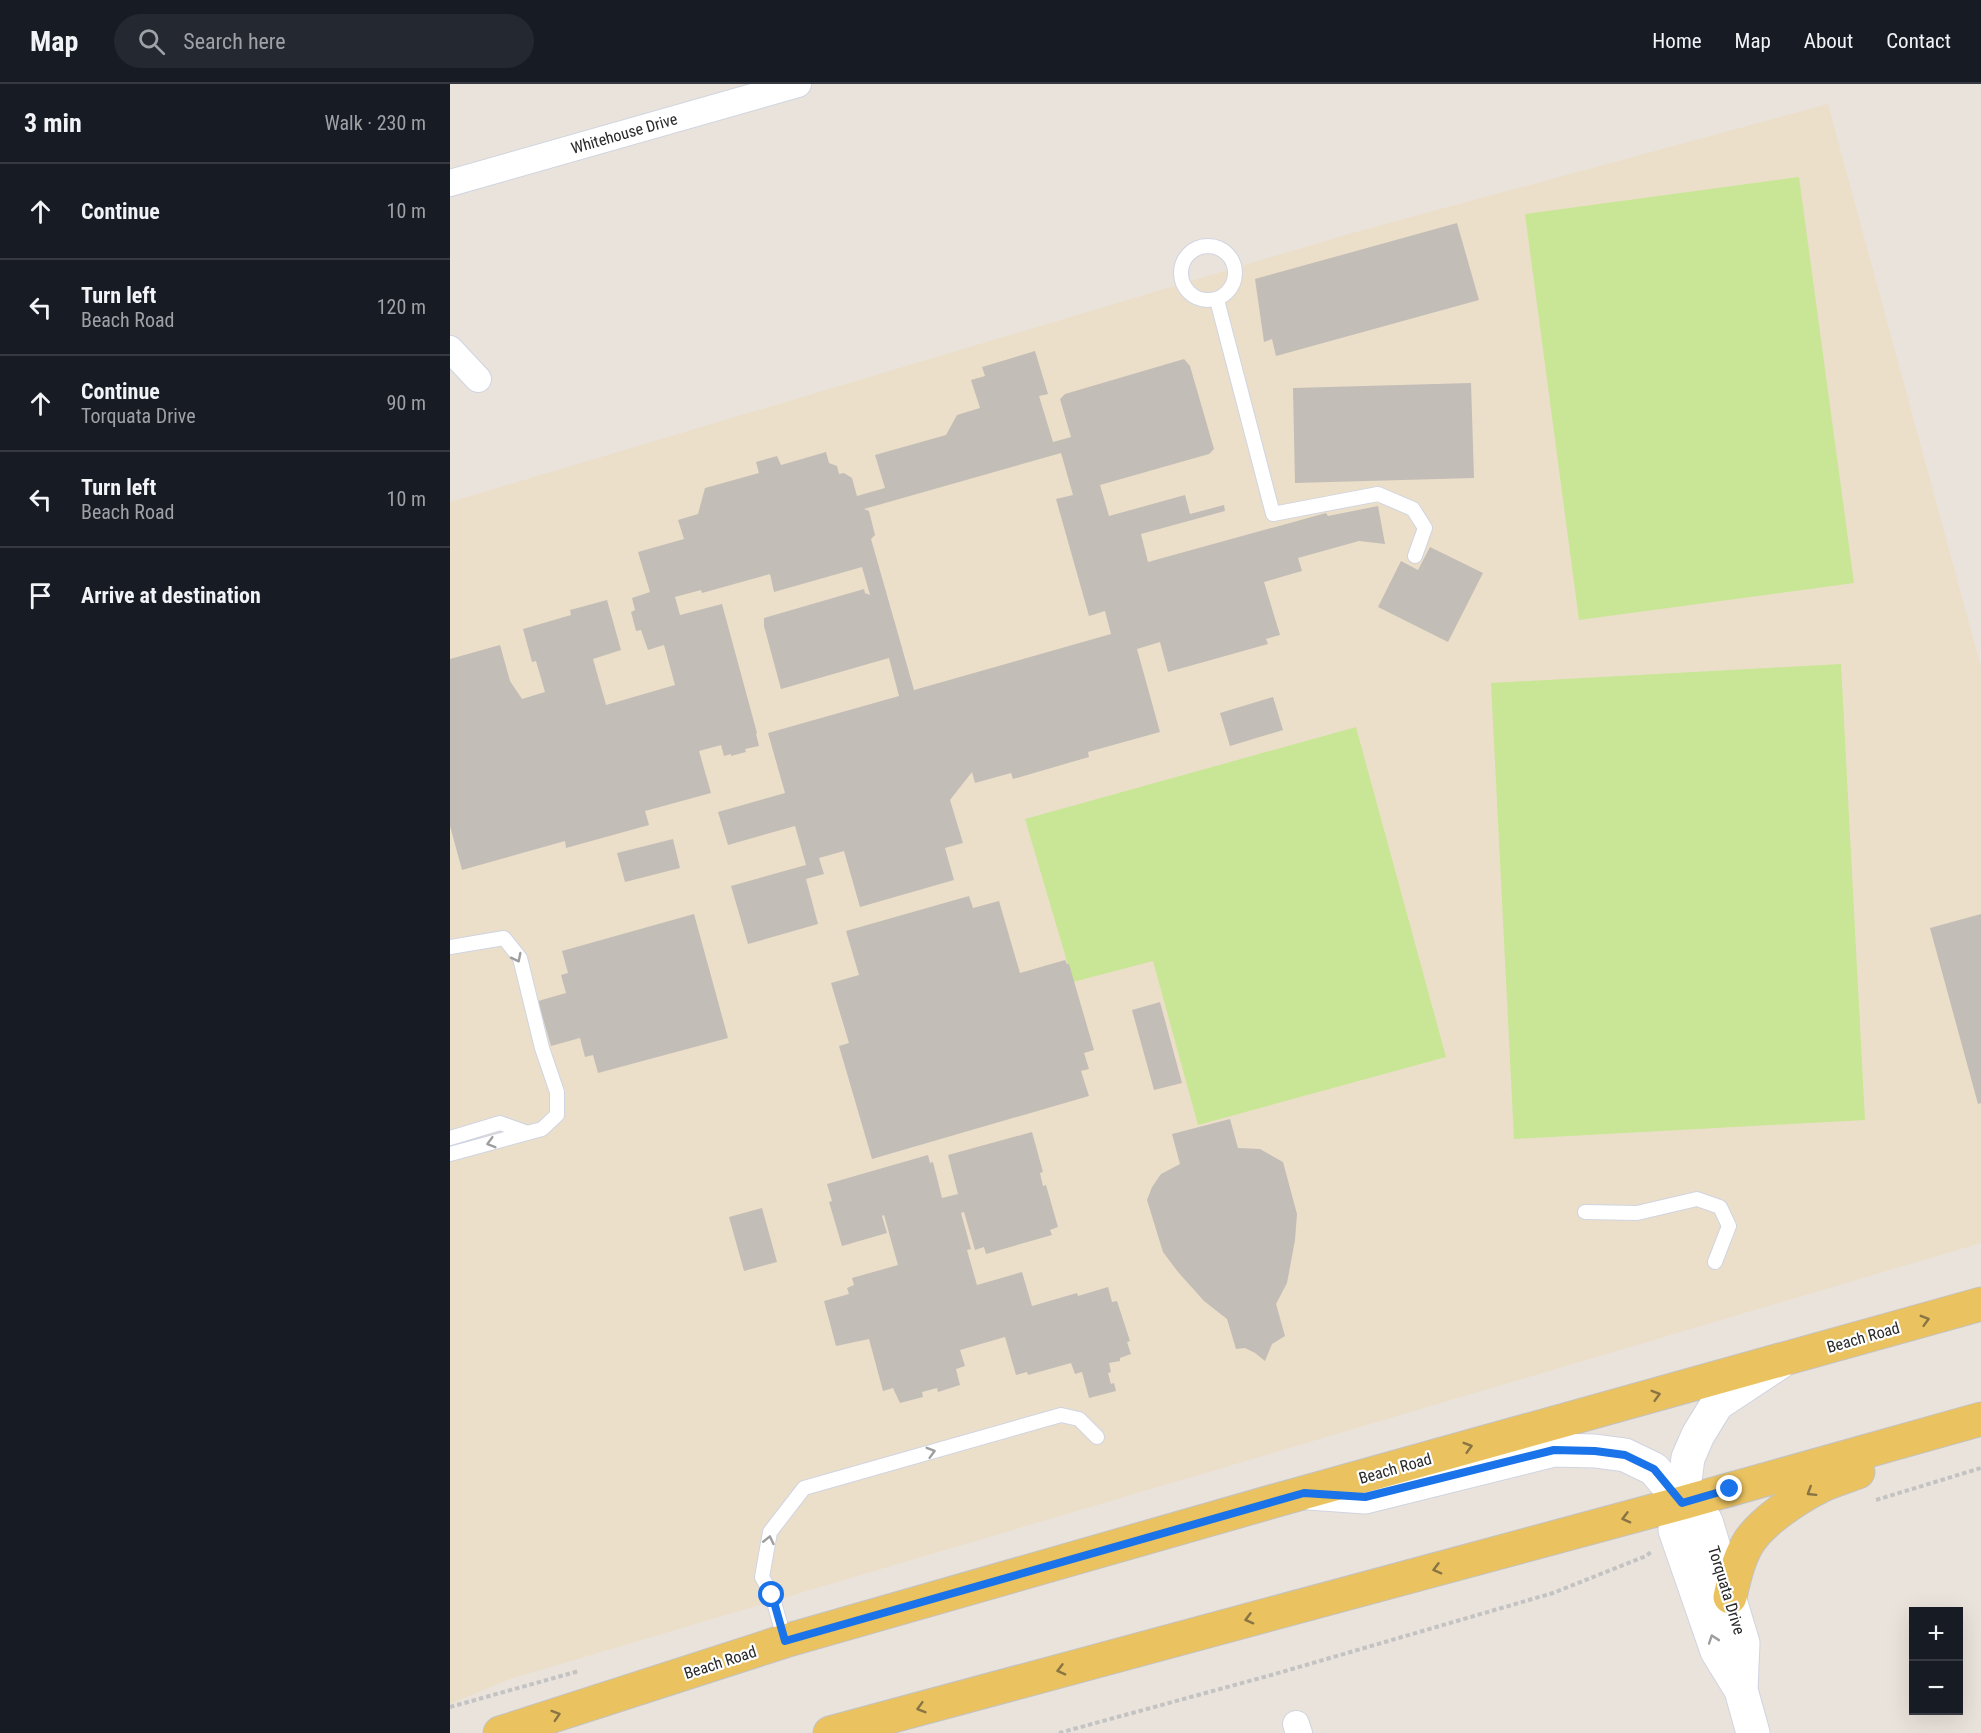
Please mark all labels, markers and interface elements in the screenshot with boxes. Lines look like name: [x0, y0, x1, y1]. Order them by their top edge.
search box: [114, 14, 534, 68]
text: Map: [30, 25, 78, 58]
icon: search: [135, 25, 168, 58]
text: Search here: [183, 29, 286, 54]
text: Home: [1652, 29, 1702, 53]
text: Map: [1735, 29, 1771, 53]
text: About: [1804, 29, 1853, 53]
text: Contact: [1886, 29, 1951, 53]
text: 3 min: [24, 108, 82, 138]
street label: Whitehouse Drive: [569, 109, 679, 158]
text: Walk · 230 m: [325, 111, 426, 135]
icon: ahead: [24, 195, 57, 228]
text: Continue: [81, 199, 160, 224]
text: 10 m: [387, 199, 426, 223]
text: Turn left: [81, 283, 156, 308]
icon: left: [24, 291, 57, 324]
text: 120 m: [377, 295, 426, 319]
text: Beach Road: [81, 308, 175, 332]
text: Continue: [81, 379, 160, 404]
icon: ahead: [24, 387, 57, 420]
text: 90 m: [387, 391, 426, 415]
text: Torquata Drive: [81, 404, 196, 428]
text: Turn left: [81, 475, 156, 500]
icon: left: [24, 483, 57, 516]
text: 10 m: [387, 487, 426, 511]
text: Beach Road: [81, 500, 175, 524]
icon: arrive: [24, 579, 57, 612]
text: Arrive at destination: [81, 583, 261, 608]
one-way arrow: [510, 952, 522, 963]
one-way arrow: [486, 1136, 496, 1148]
one-way arrow: [1920, 1314, 1930, 1327]
street label: Beach Road: [1825, 1318, 1902, 1357]
one-way arrow: [1650, 1390, 1661, 1402]
one-way arrow: [1463, 1442, 1473, 1454]
one-way arrow: [925, 1447, 936, 1459]
street label: Beach Road: [1357, 1449, 1434, 1488]
route end: [1716, 1475, 1742, 1501]
one-way arrow: [1807, 1485, 1818, 1496]
one-way arrow: [1621, 1511, 1632, 1523]
one-way arrow: [762, 1535, 775, 1545]
street label: Torquata Drive: [1704, 1544, 1749, 1637]
one-way arrow: [1432, 1561, 1442, 1574]
route start: [758, 1581, 784, 1607]
map controls: [1909, 1607, 1963, 1715]
button: +: [1909, 1607, 1963, 1661]
one-way arrow: [1244, 1612, 1255, 1624]
one-way arrow: [1707, 1634, 1720, 1645]
street label: Beach Road: [682, 1642, 759, 1683]
button: −: [1909, 1661, 1963, 1715]
one-way arrow: [1056, 1662, 1066, 1675]
one-way arrow: [916, 1700, 926, 1713]
one-way arrow: [550, 1710, 561, 1722]

